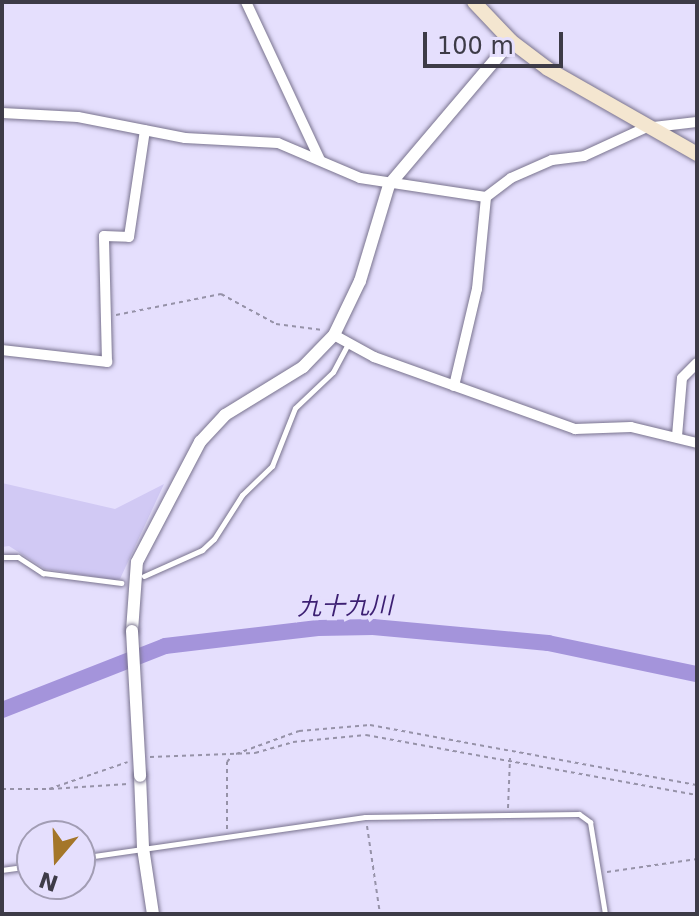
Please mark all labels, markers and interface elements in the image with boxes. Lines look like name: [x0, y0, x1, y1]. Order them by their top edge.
scale bar: [427, 16, 567, 66]
text: 100 m: [437, 32, 514, 60]
water label: 九十九川: [297, 592, 393, 622]
north arrow: [16, 820, 96, 900]
text: N: [36, 866, 61, 896]

